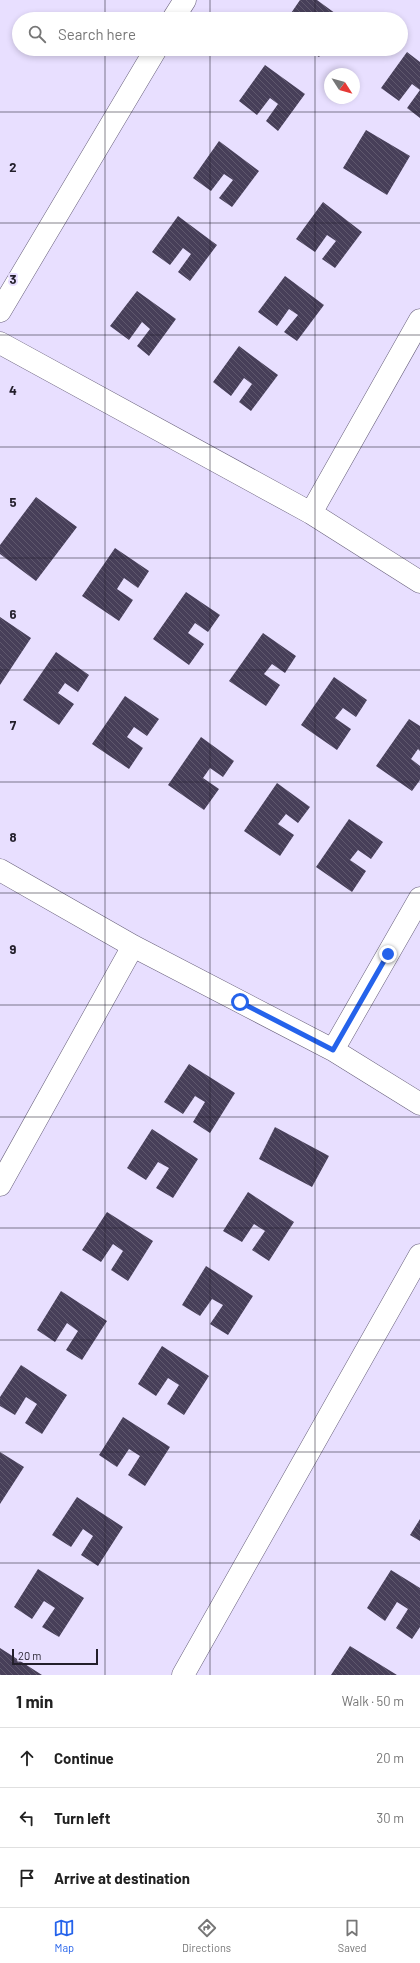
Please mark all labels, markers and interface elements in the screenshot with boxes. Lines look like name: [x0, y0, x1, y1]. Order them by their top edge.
search box: [12, 12, 408, 56]
icon: search: [26, 23, 48, 45]
text: Search here: [58, 25, 136, 43]
north arrow: [324, 68, 360, 104]
text: 2: [9, 159, 17, 175]
text: 3: [9, 271, 17, 287]
text: 4: [9, 382, 17, 398]
text: 5: [9, 494, 17, 510]
text: 6: [10, 606, 17, 622]
text: 7: [10, 717, 17, 733]
text: 8: [9, 829, 17, 845]
text: 9: [10, 941, 17, 957]
route end: [379, 945, 397, 963]
route start: [231, 993, 249, 1011]
scale bar: [12, 1647, 98, 1666]
text: 20 m: [18, 1649, 41, 1662]
text: 1 min: [16, 1691, 53, 1711]
text: Walk · 50 m: [342, 1693, 404, 1709]
icon: ahead: [16, 1747, 38, 1769]
text: Continue: [54, 1749, 114, 1767]
text: 20 m: [376, 1750, 404, 1766]
icon: left: [16, 1807, 38, 1829]
text: Turn left: [54, 1809, 110, 1827]
text: 30 m: [377, 1810, 404, 1826]
icon: arrive: [16, 1867, 38, 1889]
text: Arrive at destination: [54, 1869, 190, 1887]
tab: Map: [53, 1917, 75, 1954]
tab: Directions: [182, 1917, 231, 1954]
tab: Saved: [338, 1917, 367, 1954]

